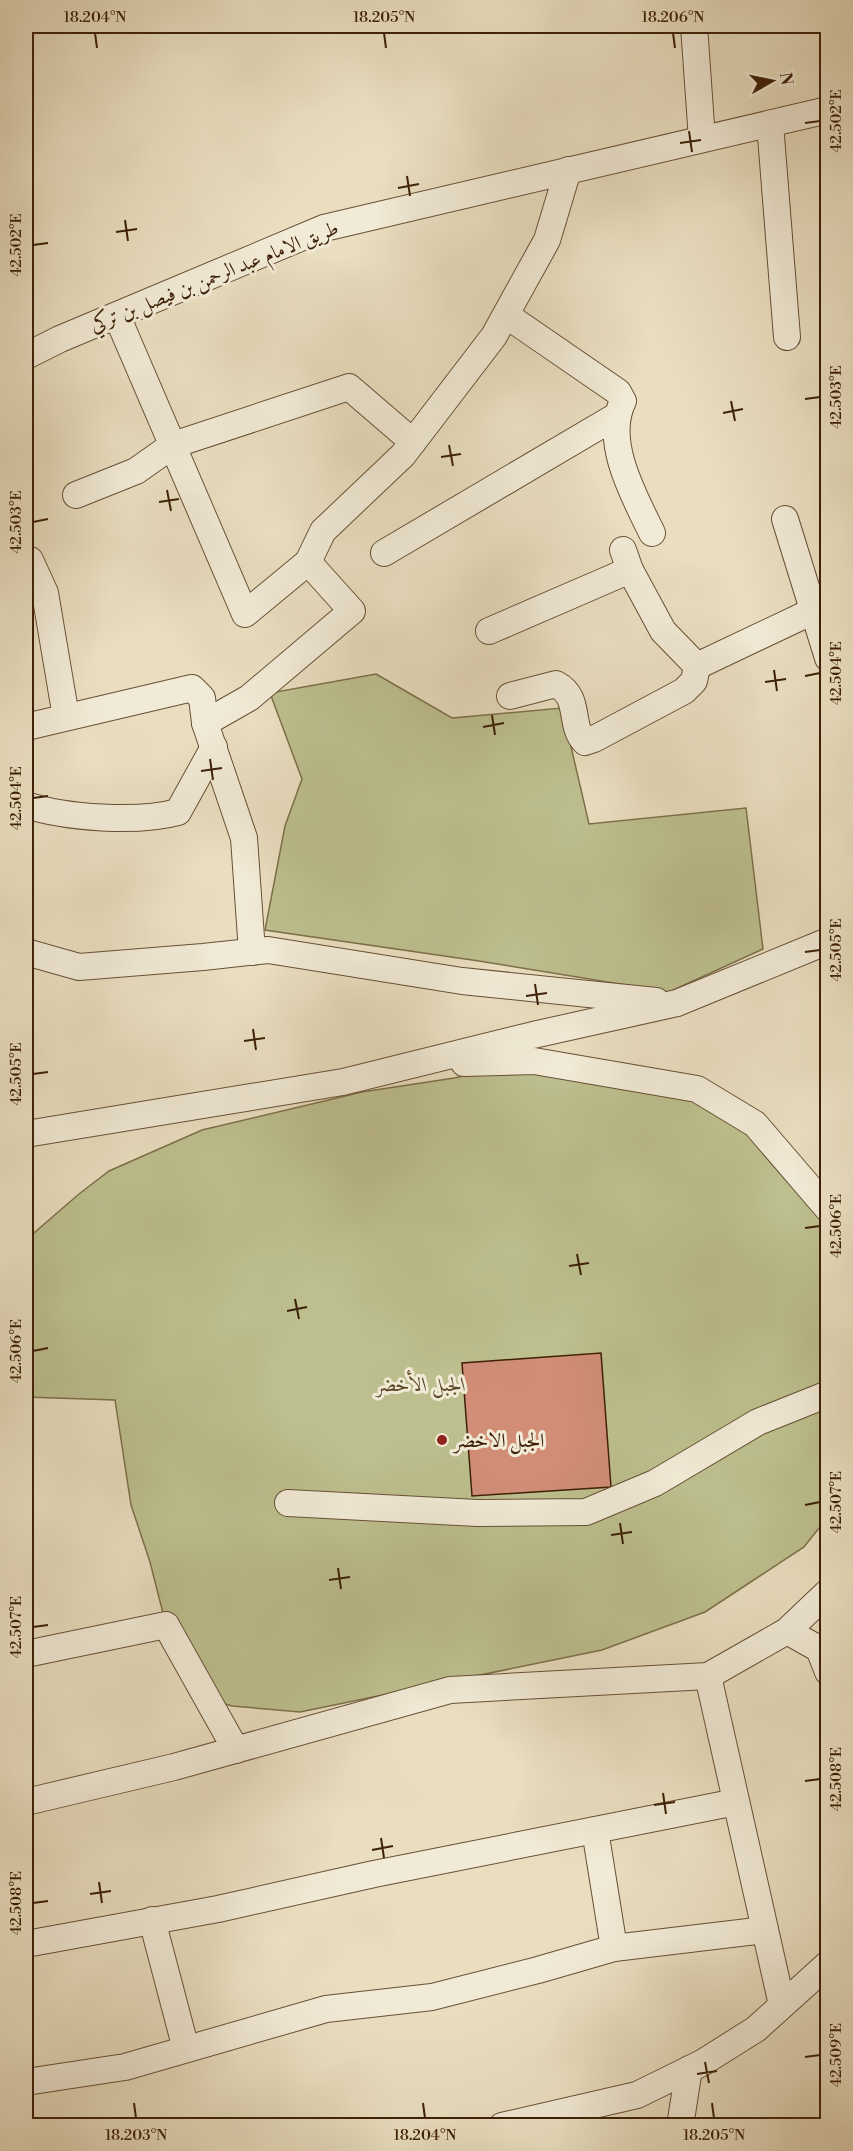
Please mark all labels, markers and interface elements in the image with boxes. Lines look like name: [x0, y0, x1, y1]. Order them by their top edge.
text: 18.204°N: [64, 8, 126, 27]
text: 18.205°N: [353, 8, 415, 27]
text: 18.206°N: [642, 8, 704, 27]
north arrow: [742, 51, 802, 111]
text: N: [775, 71, 797, 87]
text: 42.502°E: [827, 89, 846, 153]
text: 42.502°E: [7, 213, 26, 277]
street label: طريق الامام عبد الرحمن بن فيصل بن تركي: [86, 215, 344, 343]
text: 42.503°E: [827, 365, 846, 429]
text: 42.503°E: [7, 490, 26, 554]
text: 42.504°E: [827, 641, 846, 705]
text: 42.504°E: [7, 766, 26, 830]
text: 42.505°E: [827, 918, 846, 982]
text: 42.505°E: [7, 1042, 26, 1106]
text: 42.506°E: [827, 1194, 846, 1258]
text: 42.506°E: [7, 1319, 26, 1383]
park label: الجبل الأخضر: [375, 1369, 466, 1399]
place label: الجبل الاخضر: [452, 1429, 544, 1455]
marker: الجبل الاخضر: [435, 1433, 449, 1447]
text: 42.507°E: [827, 1471, 846, 1533]
text: 42.507°E: [7, 1596, 26, 1658]
text: 42.508°E: [827, 1747, 846, 1811]
text: 42.508°E: [7, 1871, 26, 1935]
text: 42.509°E: [827, 2023, 846, 2087]
text: 18.203°N: [105, 2126, 167, 2145]
text: 18.204°N: [394, 2126, 456, 2145]
text: 18.205°N: [683, 2126, 745, 2145]

